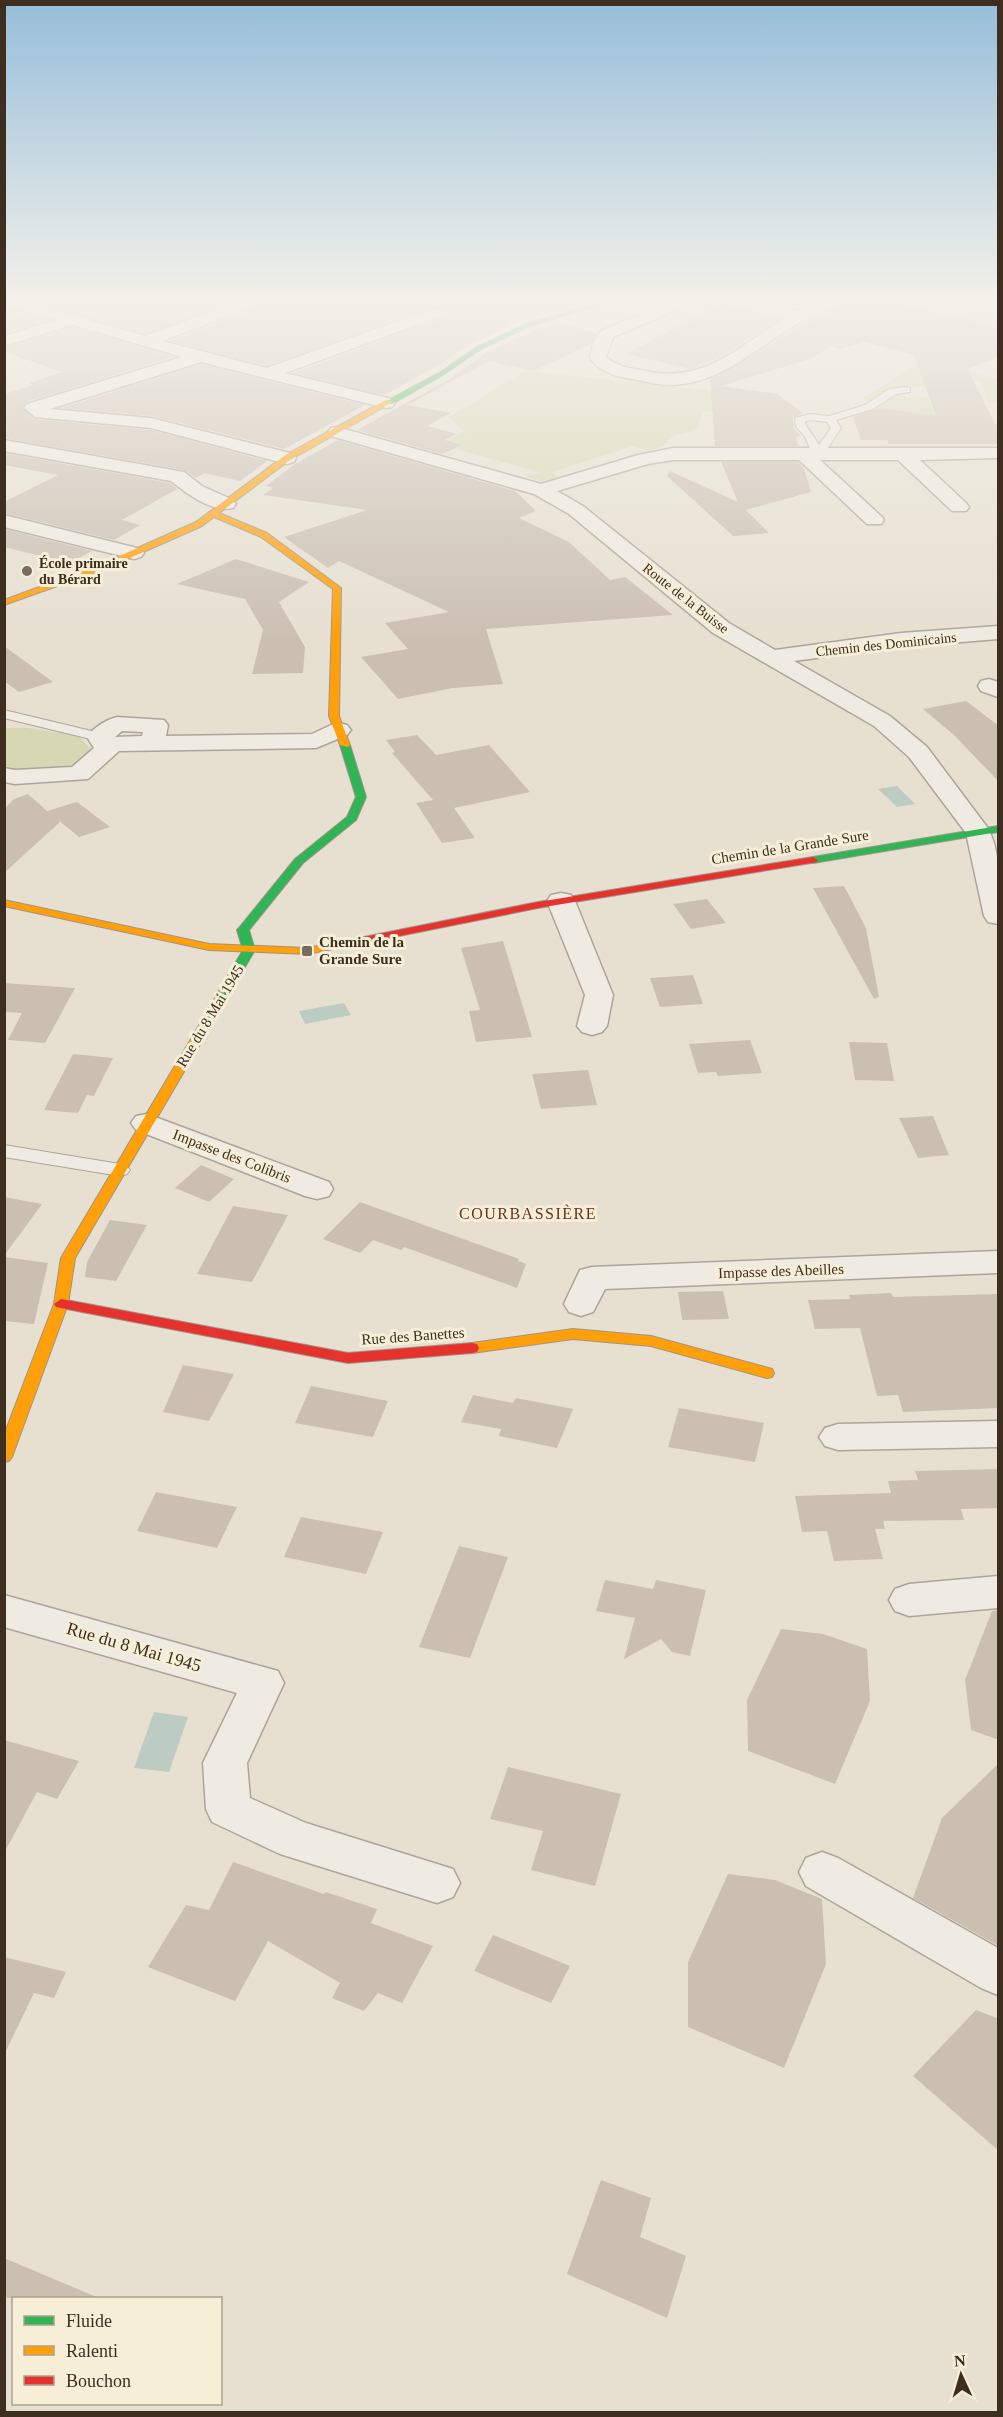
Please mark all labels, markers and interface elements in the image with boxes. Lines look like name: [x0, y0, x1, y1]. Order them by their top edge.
place label: École primaire du Bérard: [39, 555, 128, 587]
street label: Route de la Buisse: [640, 560, 732, 637]
marker: École primaire du Bérard: [20, 564, 34, 578]
street label: Chemin des Dominicains: [815, 630, 957, 659]
street label: Chemin de la Grande Sure: [710, 827, 870, 867]
place label: Chemin de la Grande Sure: [319, 934, 405, 967]
marker: Chemin de la Grande Sure: [300, 944, 314, 958]
street label: Rue du 8 Mai 1945: [173, 962, 247, 1070]
street label: Impasse des Colibris: [171, 1126, 293, 1186]
district label: COURBASSIÈRE: [459, 1204, 597, 1222]
street label: Impasse des Abeilles: [718, 1261, 844, 1281]
street label: Rue des Banettes: [361, 1324, 465, 1348]
street label: Rue du 8 Mai 1945: [64, 1618, 204, 1676]
legend: [12, 2297, 222, 2405]
text: Fluide: [66, 2311, 112, 2331]
text: Ralenti: [66, 2341, 118, 2361]
north arrow: [931, 2345, 991, 2405]
text: N: [954, 2352, 967, 2369]
text: Bouchon: [66, 2371, 131, 2391]

